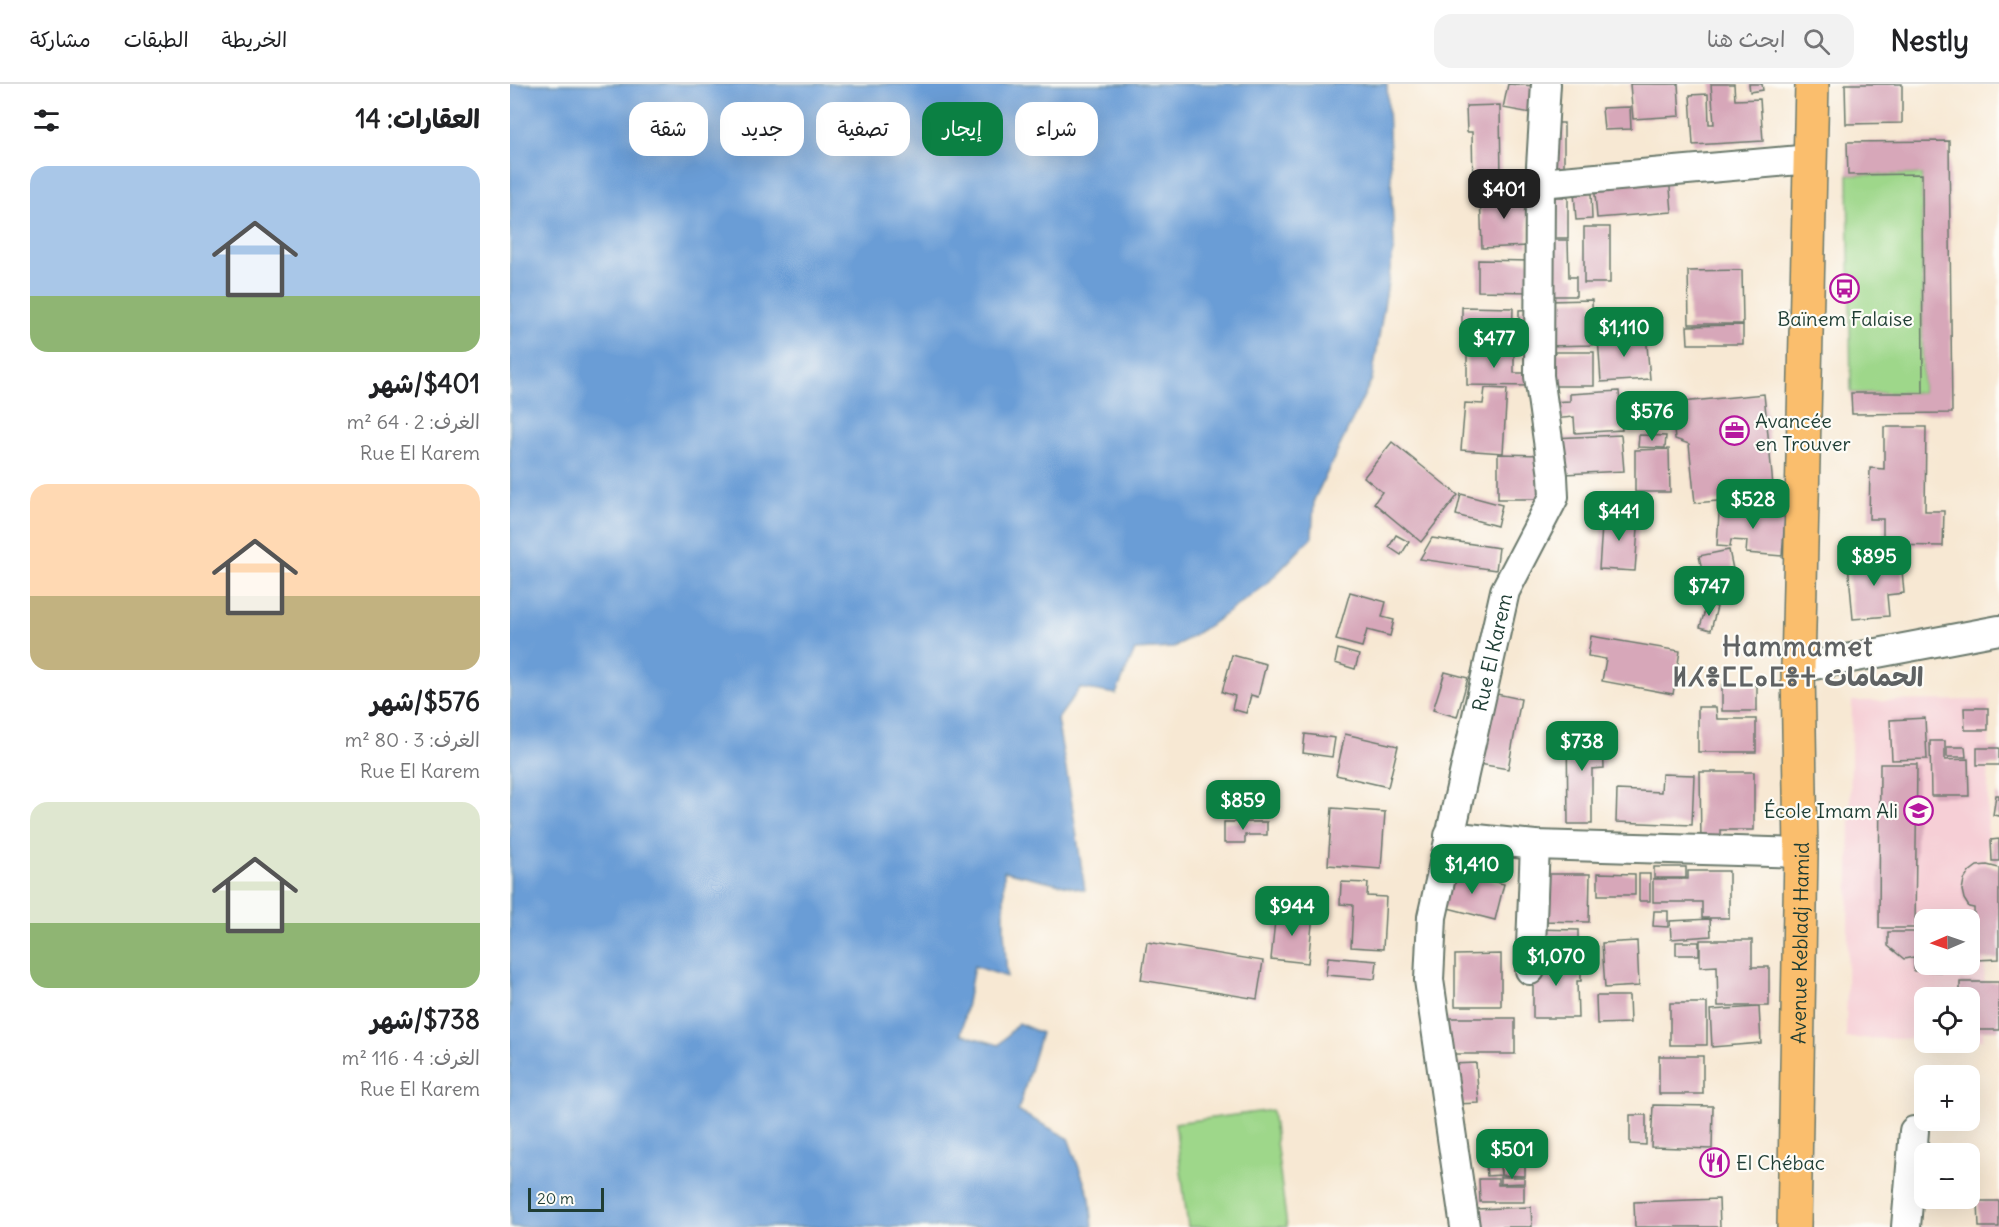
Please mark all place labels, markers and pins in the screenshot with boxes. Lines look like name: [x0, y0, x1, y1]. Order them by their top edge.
pin: $401: [1468, 169, 1540, 220]
bus stop icon: Baïnem Falaise: [1829, 272, 1861, 304]
place label: Baïnem Falaise: [1777, 306, 1913, 331]
pin: $1,110: [1575, 307, 1673, 358]
pin: $477: [1458, 318, 1530, 369]
pin: $576: [1616, 391, 1688, 442]
place label: Avancée en Trouver: [1755, 408, 1851, 456]
office icon: Avancée en Trouver: [1718, 415, 1750, 447]
pin: $528: [1717, 479, 1789, 530]
pin: $441: [1583, 491, 1655, 542]
pin: $895: [1838, 536, 1910, 587]
pin: $747: [1673, 566, 1745, 617]
pin: $738: [1546, 721, 1618, 772]
pin: $859: [1207, 780, 1279, 831]
school or university icon: École Imam Ali: [1903, 794, 1935, 826]
place label: École Imam Ali: [1764, 798, 1898, 823]
pin: $1,410: [1423, 844, 1521, 895]
pin: $944: [1256, 886, 1328, 937]
pin: $1,070: [1507, 936, 1605, 987]
pin: $501: [1476, 1129, 1548, 1180]
restaurant icon: El Chébac: [1699, 1146, 1731, 1178]
place label: El Chébac: [1736, 1150, 1825, 1175]

